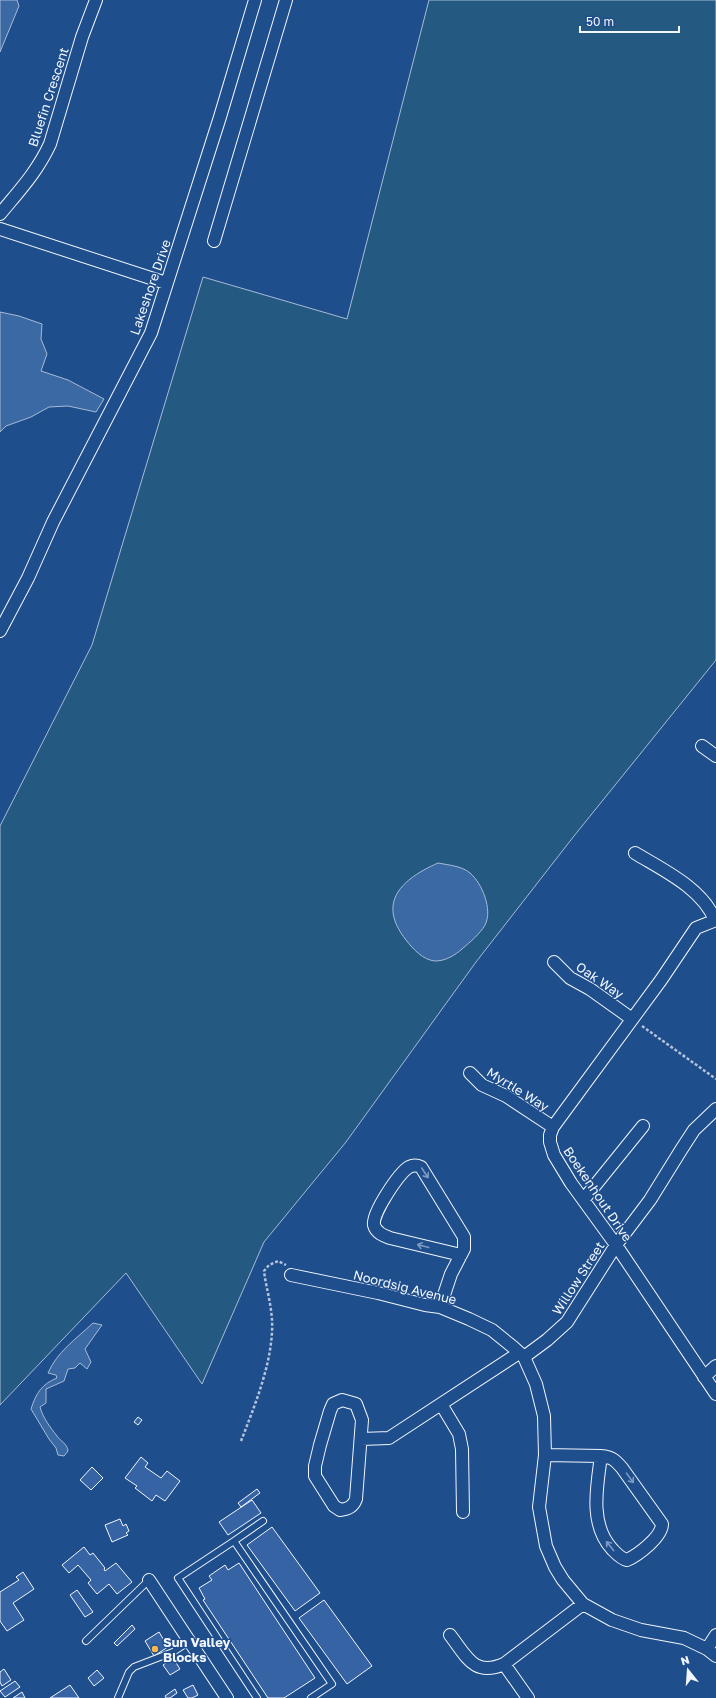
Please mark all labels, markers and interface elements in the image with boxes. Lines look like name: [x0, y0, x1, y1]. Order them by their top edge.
scale bar: [580, 8, 679, 34]
text: 50 m: [586, 14, 614, 29]
street label: Bluefin Crescent: [24, 45, 72, 149]
street label: Lakeshore Drive: [126, 237, 174, 337]
street label: Oak Way: [573, 958, 627, 1002]
street label: Myrtle Way: [484, 1064, 553, 1115]
street label: Boekenhout Drive: [560, 1144, 636, 1244]
one-way arrow: [421, 1167, 429, 1178]
street label: Willow Street: [548, 1238, 608, 1318]
one-way arrow: [416, 1241, 429, 1249]
street label: Noordsig Avenue: [352, 1266, 458, 1308]
one-way arrow: [626, 1473, 634, 1484]
one-way arrow: [606, 1541, 615, 1552]
place label: Sun Valley Blocks: [163, 1634, 231, 1665]
marker: Sun Valley Blocks: [150, 1644, 160, 1654]
north arrow: [668, 1650, 708, 1690]
text: N: [679, 1653, 691, 1667]

